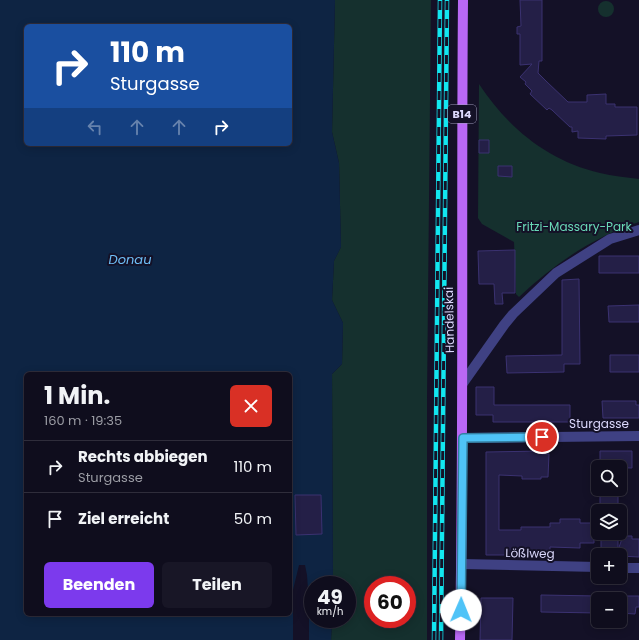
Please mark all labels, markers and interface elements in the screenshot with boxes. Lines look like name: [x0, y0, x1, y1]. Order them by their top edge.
text: 110 m: [110, 33, 185, 72]
icon: right: [44, 40, 96, 92]
text: Sturgasse: [110, 71, 200, 96]
road number: B14: [448, 105, 476, 123]
icon: left: [84, 116, 106, 138]
icon: ahead: [126, 116, 148, 138]
icon: ahead: [168, 116, 190, 138]
icon: right: [210, 116, 232, 138]
park label: Fritzi-Massary-Park: [516, 218, 633, 235]
water label: Donau: [109, 250, 151, 269]
street label: Handelskai: [440, 287, 458, 353]
text: 1 Min.: [44, 379, 110, 412]
button: close: [230, 385, 272, 427]
text: 160 m · 19:35: [44, 411, 122, 430]
street label: Sturgasse: [569, 415, 629, 432]
pin: [525, 420, 559, 454]
icon: arrive: [531, 426, 553, 448]
text: Rechts abbiegen: [78, 446, 208, 467]
icon: right: [44, 456, 66, 478]
text: 110 m: [234, 456, 272, 477]
map controls: [591, 460, 627, 628]
button: search: [591, 460, 627, 496]
text: Sturgasse: [78, 468, 143, 487]
button: layers: [591, 504, 627, 540]
icon: arrive: [44, 508, 66, 530]
text: Ziel erreicht: [78, 508, 169, 529]
text: 50 m: [234, 508, 272, 529]
street label: Lößlweg: [505, 544, 555, 562]
button: +: [591, 548, 627, 584]
button: Beenden: [44, 562, 154, 608]
button: Teilen: [162, 562, 272, 608]
speed limit sign: 60: [364, 576, 416, 628]
text: 49: [317, 583, 343, 611]
position arrow: [440, 589, 482, 631]
button: −: [591, 592, 627, 628]
text: km/h: [317, 604, 343, 619]

